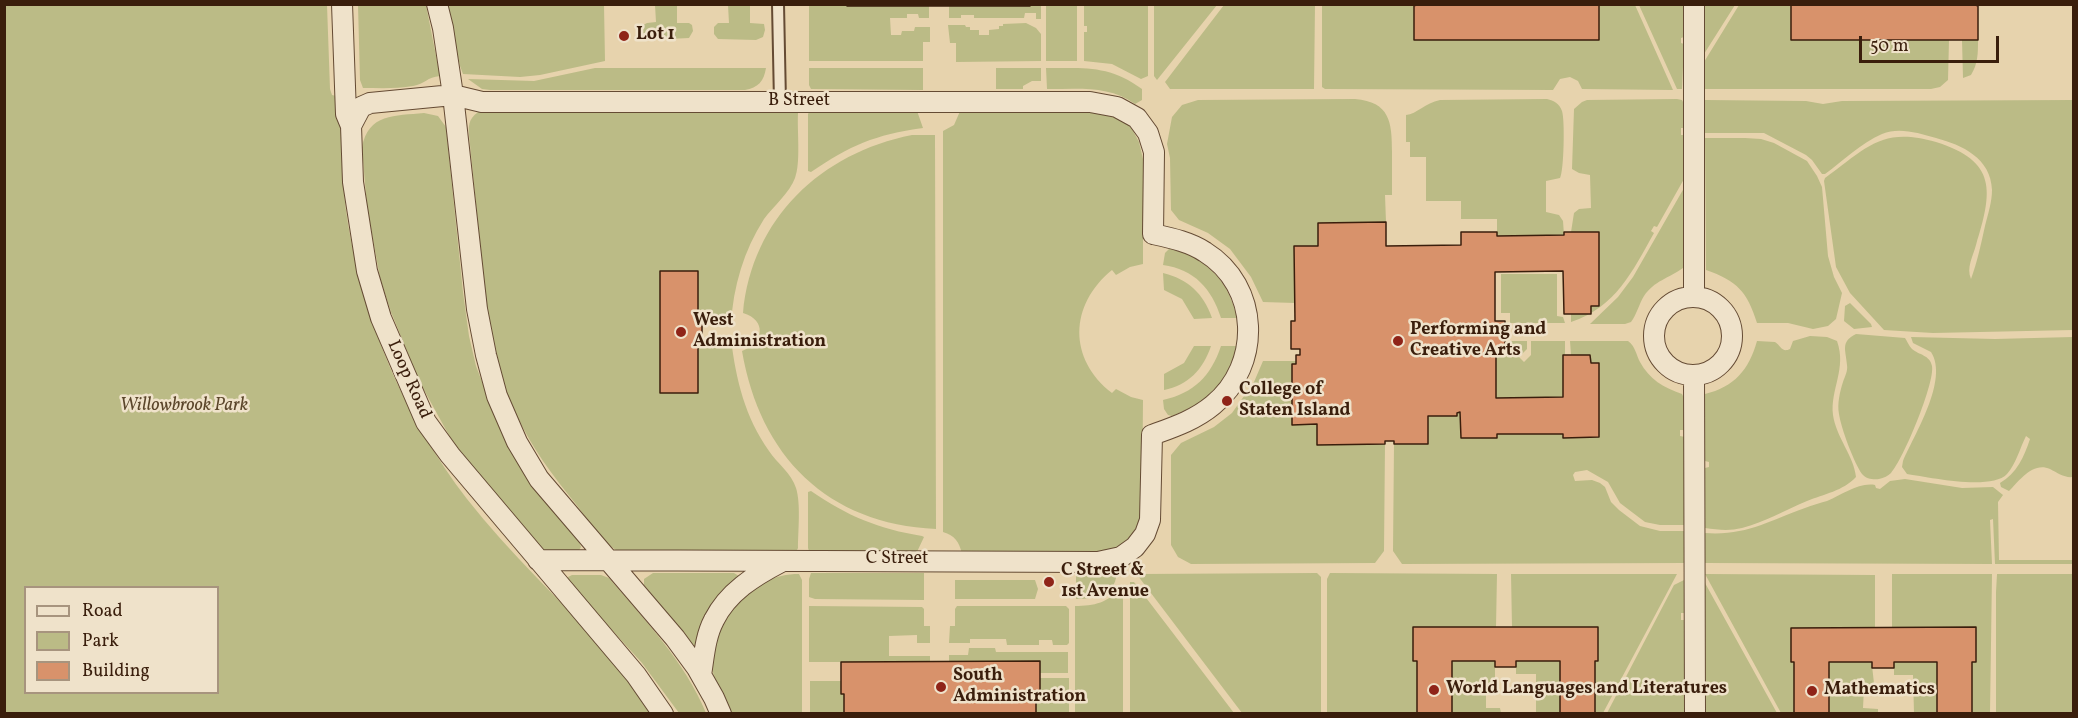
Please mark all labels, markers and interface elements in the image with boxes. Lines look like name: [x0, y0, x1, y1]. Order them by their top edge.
scale bar: [1862, 24, 2002, 62]
place label: Lot 1: [636, 25, 675, 47]
marker: Lot 1: [617, 29, 631, 43]
text: 50 m: [1870, 34, 1909, 59]
street label: B Street: [768, 91, 830, 113]
place label: West Administration: [693, 311, 826, 354]
place label: Performing and Creative Arts: [1410, 320, 1546, 362]
marker: West Administration: [674, 325, 688, 339]
marker: Performing and Creative Arts: [1391, 334, 1405, 348]
street label: Loop Road: [381, 337, 435, 423]
place label: College of Staten Island: [1239, 380, 1350, 422]
marker: College of Staten Island: [1220, 394, 1234, 408]
park label: Willowbrook Park: [120, 396, 248, 418]
street label: C Street: [866, 549, 928, 571]
place label: C Street & 1st Avenue: [1061, 561, 1149, 604]
marker: C Street & 1st Avenue: [1042, 575, 1056, 589]
legend: [24, 586, 219, 694]
text: Road: [82, 599, 123, 624]
text: Park: [82, 629, 119, 654]
text: Building: [82, 659, 150, 684]
place label: South Administration: [953, 666, 1086, 708]
place label: World Languages and Literatures: [1446, 679, 1727, 701]
marker: South Administration: [934, 680, 948, 694]
place label: Mathematics: [1824, 680, 1935, 702]
marker: World Languages and Literatures: [1427, 683, 1441, 697]
marker: Mathematics: [1805, 684, 1819, 698]

